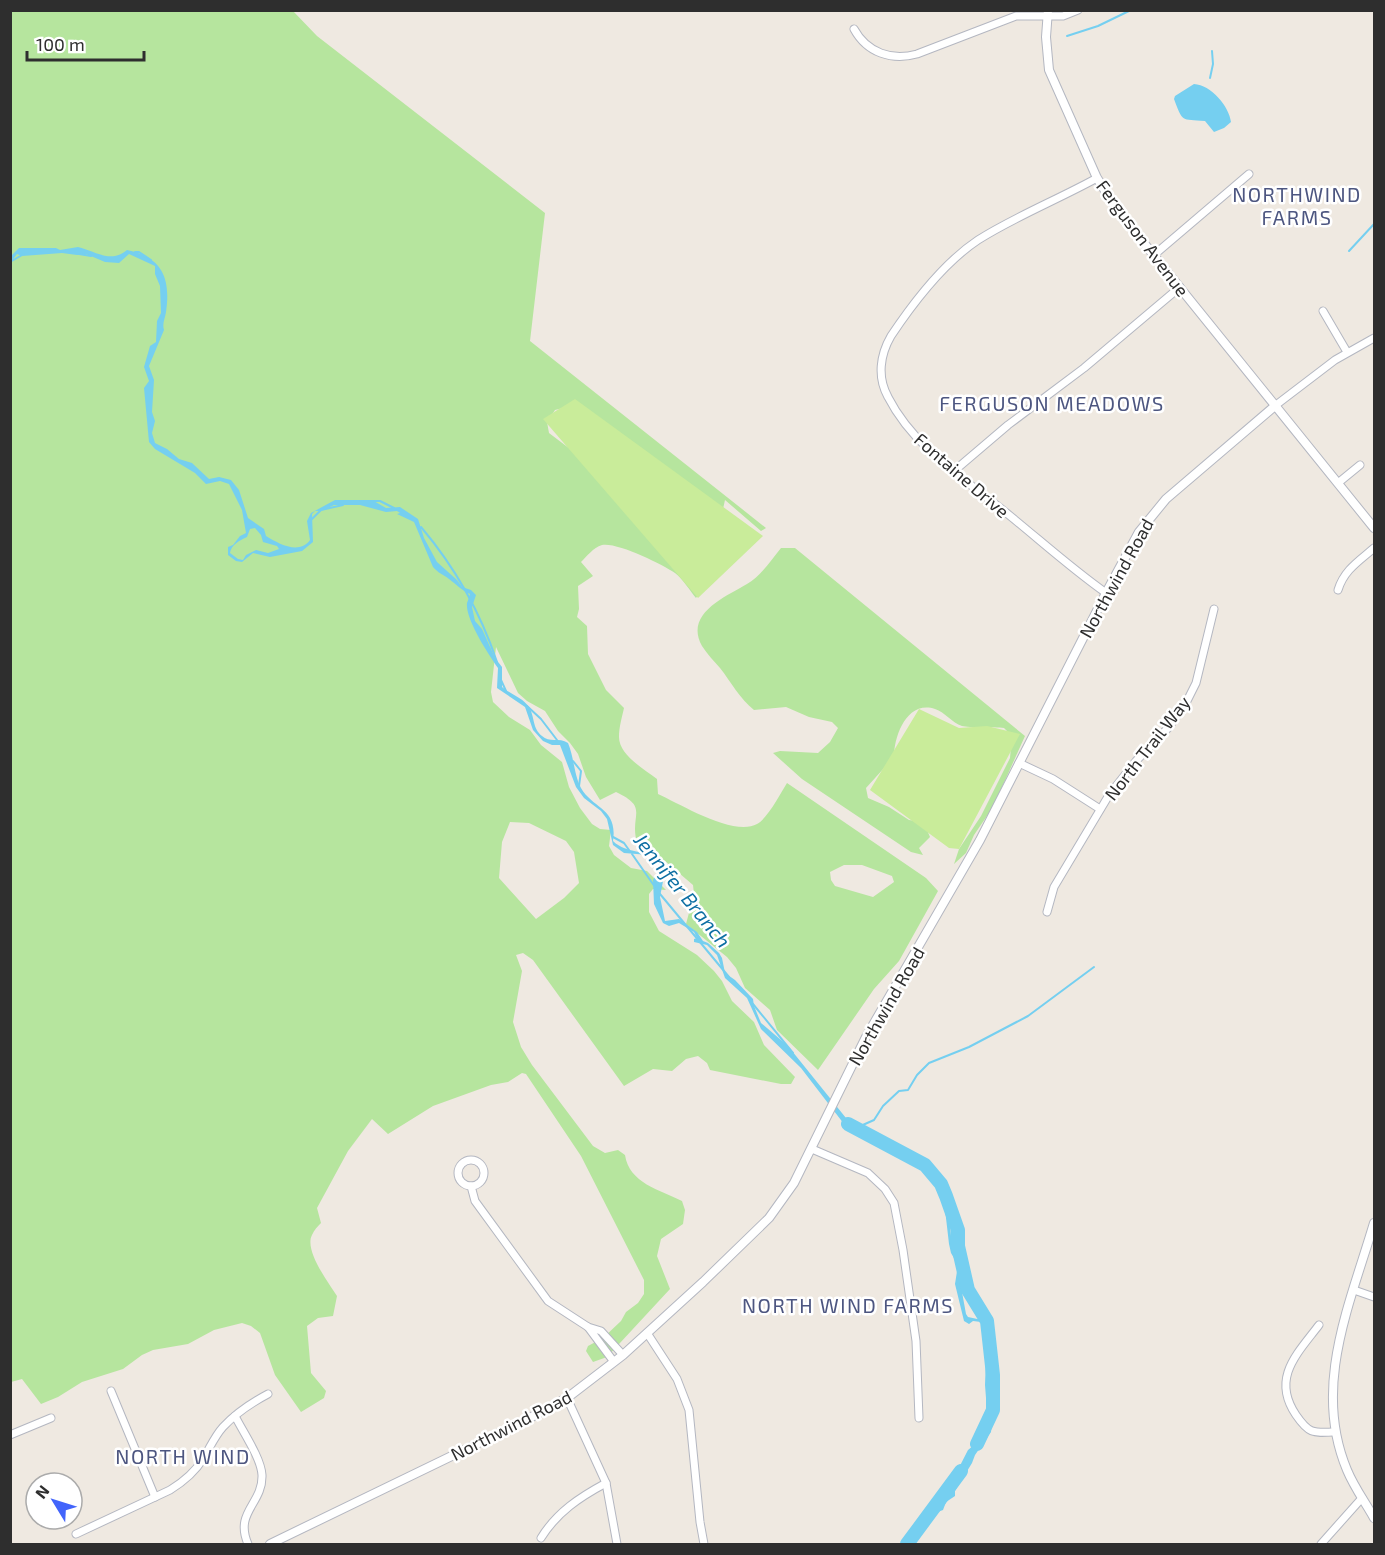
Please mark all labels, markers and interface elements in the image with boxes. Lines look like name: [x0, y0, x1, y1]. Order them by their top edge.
scale bar: [27, 24, 144, 62]
text: 100 m: [36, 33, 85, 55]
street label: Ferguson Avenue: [1092, 175, 1194, 301]
district label: NORTHWIND FARMS: [1232, 182, 1362, 229]
district label: FERGUSON MEADOWS: [939, 391, 1165, 415]
street label: Fontaine Drive: [910, 428, 1014, 522]
street label: Northwind Road: [1074, 515, 1158, 641]
street label: North Trail Way: [1099, 691, 1195, 805]
water label: Jennifer Branch: [629, 827, 736, 952]
street label: Northwind Road: [843, 943, 929, 1069]
district label: NORTH WIND FARMS: [742, 1293, 954, 1317]
street label: Northwind Road: [447, 1385, 575, 1465]
district label: NORTH WIND: [115, 1444, 251, 1468]
north arrow: [24, 1471, 84, 1531]
text: N: [31, 1481, 53, 1502]

